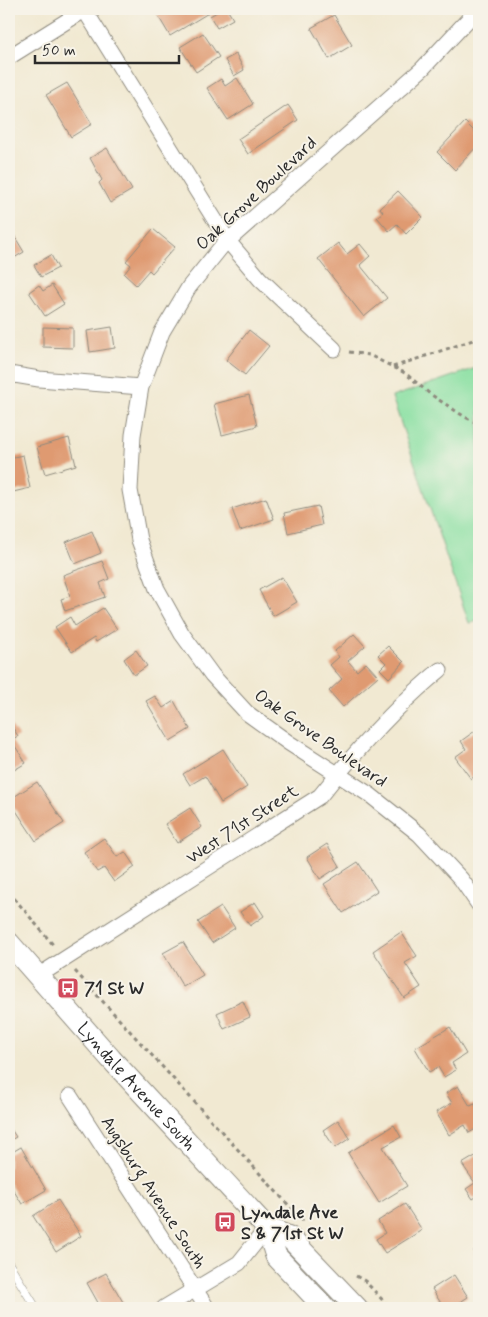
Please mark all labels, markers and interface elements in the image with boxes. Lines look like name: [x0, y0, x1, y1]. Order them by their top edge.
scale bar: [35, 32, 179, 64]
text: 50 m: [42, 41, 76, 61]
street label: Oak Grove Boulevard: [191, 131, 322, 256]
street label: Oak Grove Boulevard: [249, 684, 392, 794]
street label: West 71st Street: [182, 779, 304, 870]
bus stop icon: 71 St W: [56, 976, 80, 1000]
place label: 71 St W: [84, 977, 144, 1001]
street label: Lyndale Avenue South: [71, 1018, 201, 1156]
street label: Augsburg Avenue South: [93, 1112, 212, 1275]
place label: Lyndale Ave S & 71st St W: [241, 1201, 344, 1246]
bus stop icon: Lyndale Ave S & 71st St W: [213, 1210, 237, 1234]

